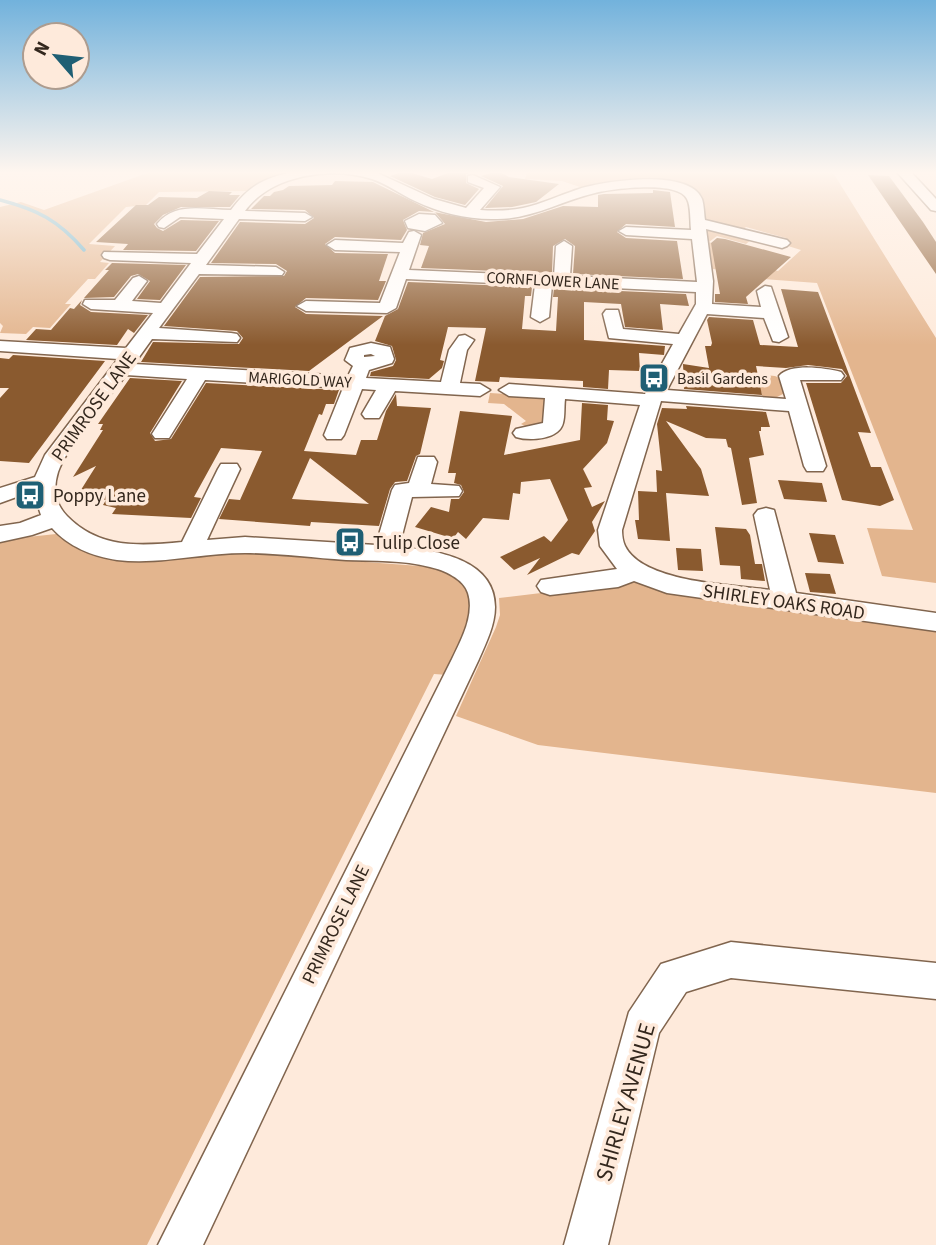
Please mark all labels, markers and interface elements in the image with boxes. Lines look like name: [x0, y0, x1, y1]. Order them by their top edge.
north arrow: [21, 21, 91, 91]
text: N: [27, 37, 57, 61]
street label: CORNFLOWER LANE: [486, 267, 620, 295]
street label: PRIMROSE LANE: [45, 346, 143, 467]
bus stop icon: Basil Gardens: [637, 361, 671, 395]
street label: MARIGOLD WAY: [248, 366, 353, 394]
place label: Basil Gardens: [677, 368, 768, 390]
bus stop icon: Poppy Lane: [13, 478, 47, 512]
place label: Poppy Lane: [53, 483, 146, 510]
bus stop icon: Tulip Close: [333, 525, 367, 559]
place label: Tulip Close: [373, 530, 460, 557]
street label: SHIRLEY OAKS ROAD: [701, 578, 866, 627]
street label: PRIMROSE LANE: [296, 860, 377, 989]
street label: SHIRLEY AVENUE: [587, 1019, 664, 1185]

